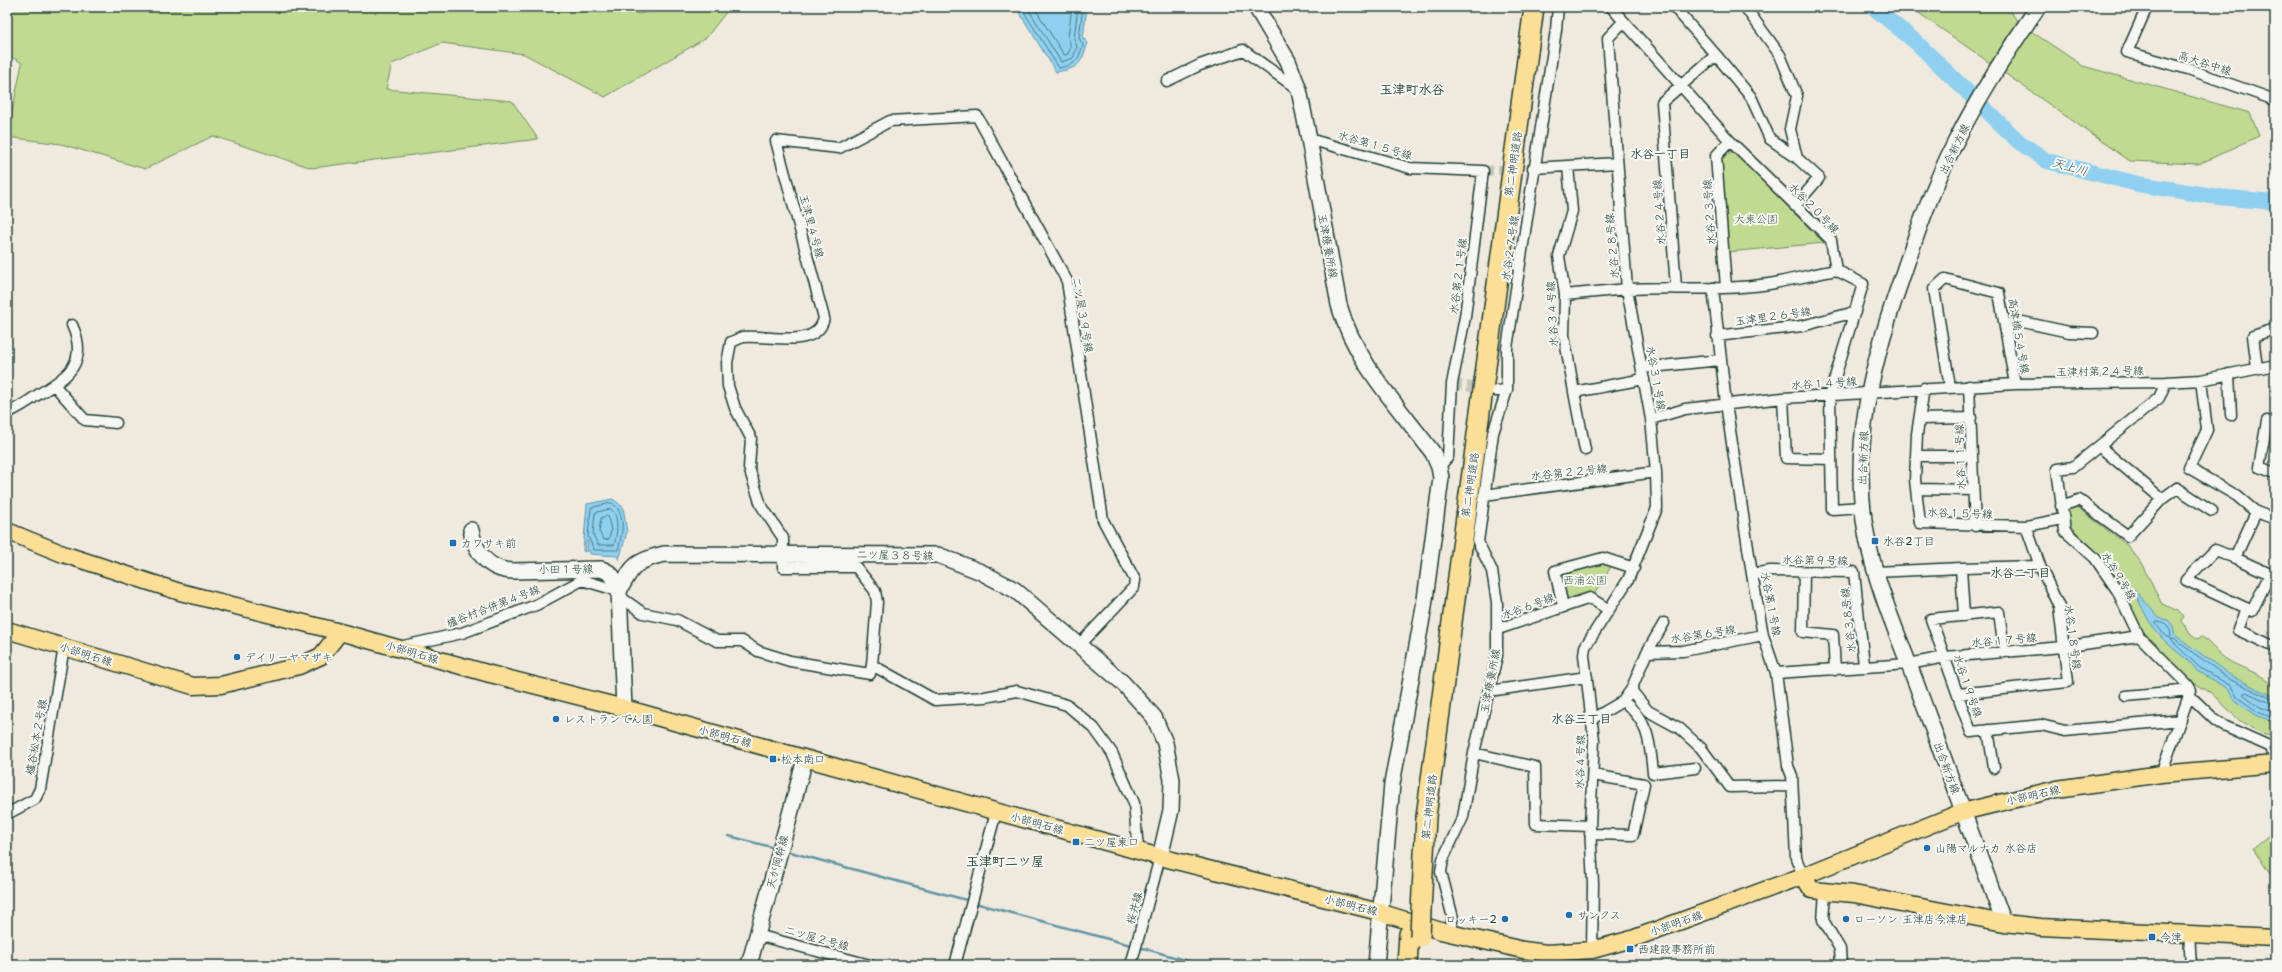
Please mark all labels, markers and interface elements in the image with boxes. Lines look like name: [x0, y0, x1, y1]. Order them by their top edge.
street label: 高大谷中線: [2176, 48, 2233, 79]
district label: 玉津町水谷: [1379, 81, 1445, 98]
street label: 出合新方線: [1936, 121, 1973, 177]
street label: 水谷第１５号線: [1336, 128, 1414, 163]
street label: 第二神明道路: [1501, 130, 1526, 198]
district label: 水谷一丁目: [1630, 146, 1690, 162]
water label: 天上川: [2051, 155, 2089, 179]
street label: 水谷２４号線: [1650, 179, 1669, 245]
street label: 水谷２３号線: [1700, 179, 1719, 245]
street label: 水谷２０号線: [1785, 180, 1842, 237]
street label: 玉津里４号線: [796, 192, 827, 260]
street label: 玉津療養所線: [1314, 212, 1341, 280]
street label: 水谷２８号線: [1602, 212, 1623, 279]
park label: 大東公園: [1734, 212, 1778, 227]
street label: 水谷２７号線: [1498, 214, 1523, 282]
street label: 水谷第２１号線: [1446, 237, 1471, 315]
street label: 二ツ屋３９号線: [1068, 276, 1097, 354]
street label: 水谷３４号線: [1543, 281, 1562, 347]
street label: 高津橋５４号線: [2004, 297, 2033, 375]
street label: 玉津里２６号線: [1734, 304, 1812, 329]
street label: 水谷３１号線: [1642, 344, 1669, 412]
street label: 玉津村第２４号線: [2056, 363, 2144, 380]
street label: 水谷１４号線: [1791, 374, 1857, 393]
street label: 水谷１１号線: [1952, 424, 1969, 490]
street label: 出合新方線: [1855, 430, 1872, 486]
street label: 第二神明道路: [1458, 451, 1483, 519]
street label: 水谷第２２号線: [1530, 461, 1608, 484]
street label: 水谷１５号線: [1927, 505, 1993, 522]
place label: 水谷2丁目: [1883, 534, 1935, 549]
place label: カワサキ前: [461, 536, 516, 551]
marker: 水谷2丁目: [1870, 536, 1880, 546]
marker: カワサキ前: [448, 538, 458, 548]
street label: 二ツ屋３８号線: [856, 547, 934, 564]
street label: 水谷９号線: [2098, 549, 2140, 604]
street label: 水谷第９号線: [1782, 552, 1848, 569]
street label: 小田１号線: [538, 562, 594, 577]
district label: 水谷二丁目: [1990, 565, 2050, 581]
street label: 水谷第１号線: [1757, 570, 1784, 638]
park label: 西浦公園: [1563, 573, 1607, 588]
street label: 櫨谷村合併第４号線: [444, 582, 542, 631]
street label: 水谷３８号線: [1838, 586, 1859, 654]
street label: 水谷６号線: [1500, 590, 1557, 623]
street label: 水谷１８号線: [2060, 603, 2085, 671]
street label: 水谷第６号線: [1669, 622, 1737, 647]
street label: 水谷１７号線: [1971, 630, 2038, 651]
street label: 小部明石線: [383, 638, 440, 667]
street label: 小部明石線: [57, 639, 114, 670]
street label: 玉津療養所線: [1477, 647, 1504, 715]
place label: デイリーヤマザキ: [245, 650, 333, 665]
marker: デイリーヤマザキ: [232, 652, 242, 662]
street label: 水谷１９号線: [1950, 653, 1985, 720]
street label: 櫨谷松本２号線: [22, 698, 51, 776]
district label: 水谷三丁目: [1551, 711, 1611, 727]
place label: レストランでん園: [564, 712, 653, 727]
marker: レストランでん園: [551, 714, 561, 724]
street label: 小部明石線: [696, 722, 753, 751]
street label: 水谷４号線: [1573, 734, 1588, 790]
street label: 出合新方線: [1930, 740, 1963, 797]
place label: 松本南口: [781, 752, 825, 767]
marker: 松本南口: [768, 754, 778, 764]
street label: 第二神明道路: [1419, 773, 1440, 841]
street label: 小部明石線: [2005, 782, 2062, 809]
street label: 小部明石線: [1008, 809, 1065, 838]
street label: 天が岡幹線: [763, 834, 792, 891]
place label: 二ツ屋東口: [1084, 835, 1139, 850]
marker: 二ツ屋東口: [1071, 837, 1081, 847]
place label: 山陽マルナカ 水谷店: [1935, 841, 2038, 856]
marker: 山陽マルナカ 水谷店: [1922, 843, 1932, 853]
district label: 玉津町二ツ屋: [966, 853, 1044, 870]
street label: 桜井線: [1123, 890, 1146, 926]
street label: 小部明石線: [1322, 892, 1379, 919]
street label: 小部明石線: [1648, 907, 1705, 940]
place label: サンクス: [1577, 908, 1621, 923]
marker: サンクス: [1564, 910, 1574, 920]
place label: ロッキー2: [1445, 912, 1497, 927]
place label: ローソン 玉津店今津店: [1854, 912, 1968, 927]
marker: ロッキー2: [1500, 914, 1510, 924]
marker: ローソン 玉津店今津店: [1841, 914, 1851, 924]
street label: 二ツ屋２号線: [783, 923, 851, 954]
place label: 今津: [2160, 930, 2182, 945]
marker: 今津: [2147, 932, 2157, 942]
place label: 西建設事務所前: [1638, 942, 1715, 957]
marker: 西建設事務所前: [1625, 944, 1635, 954]

